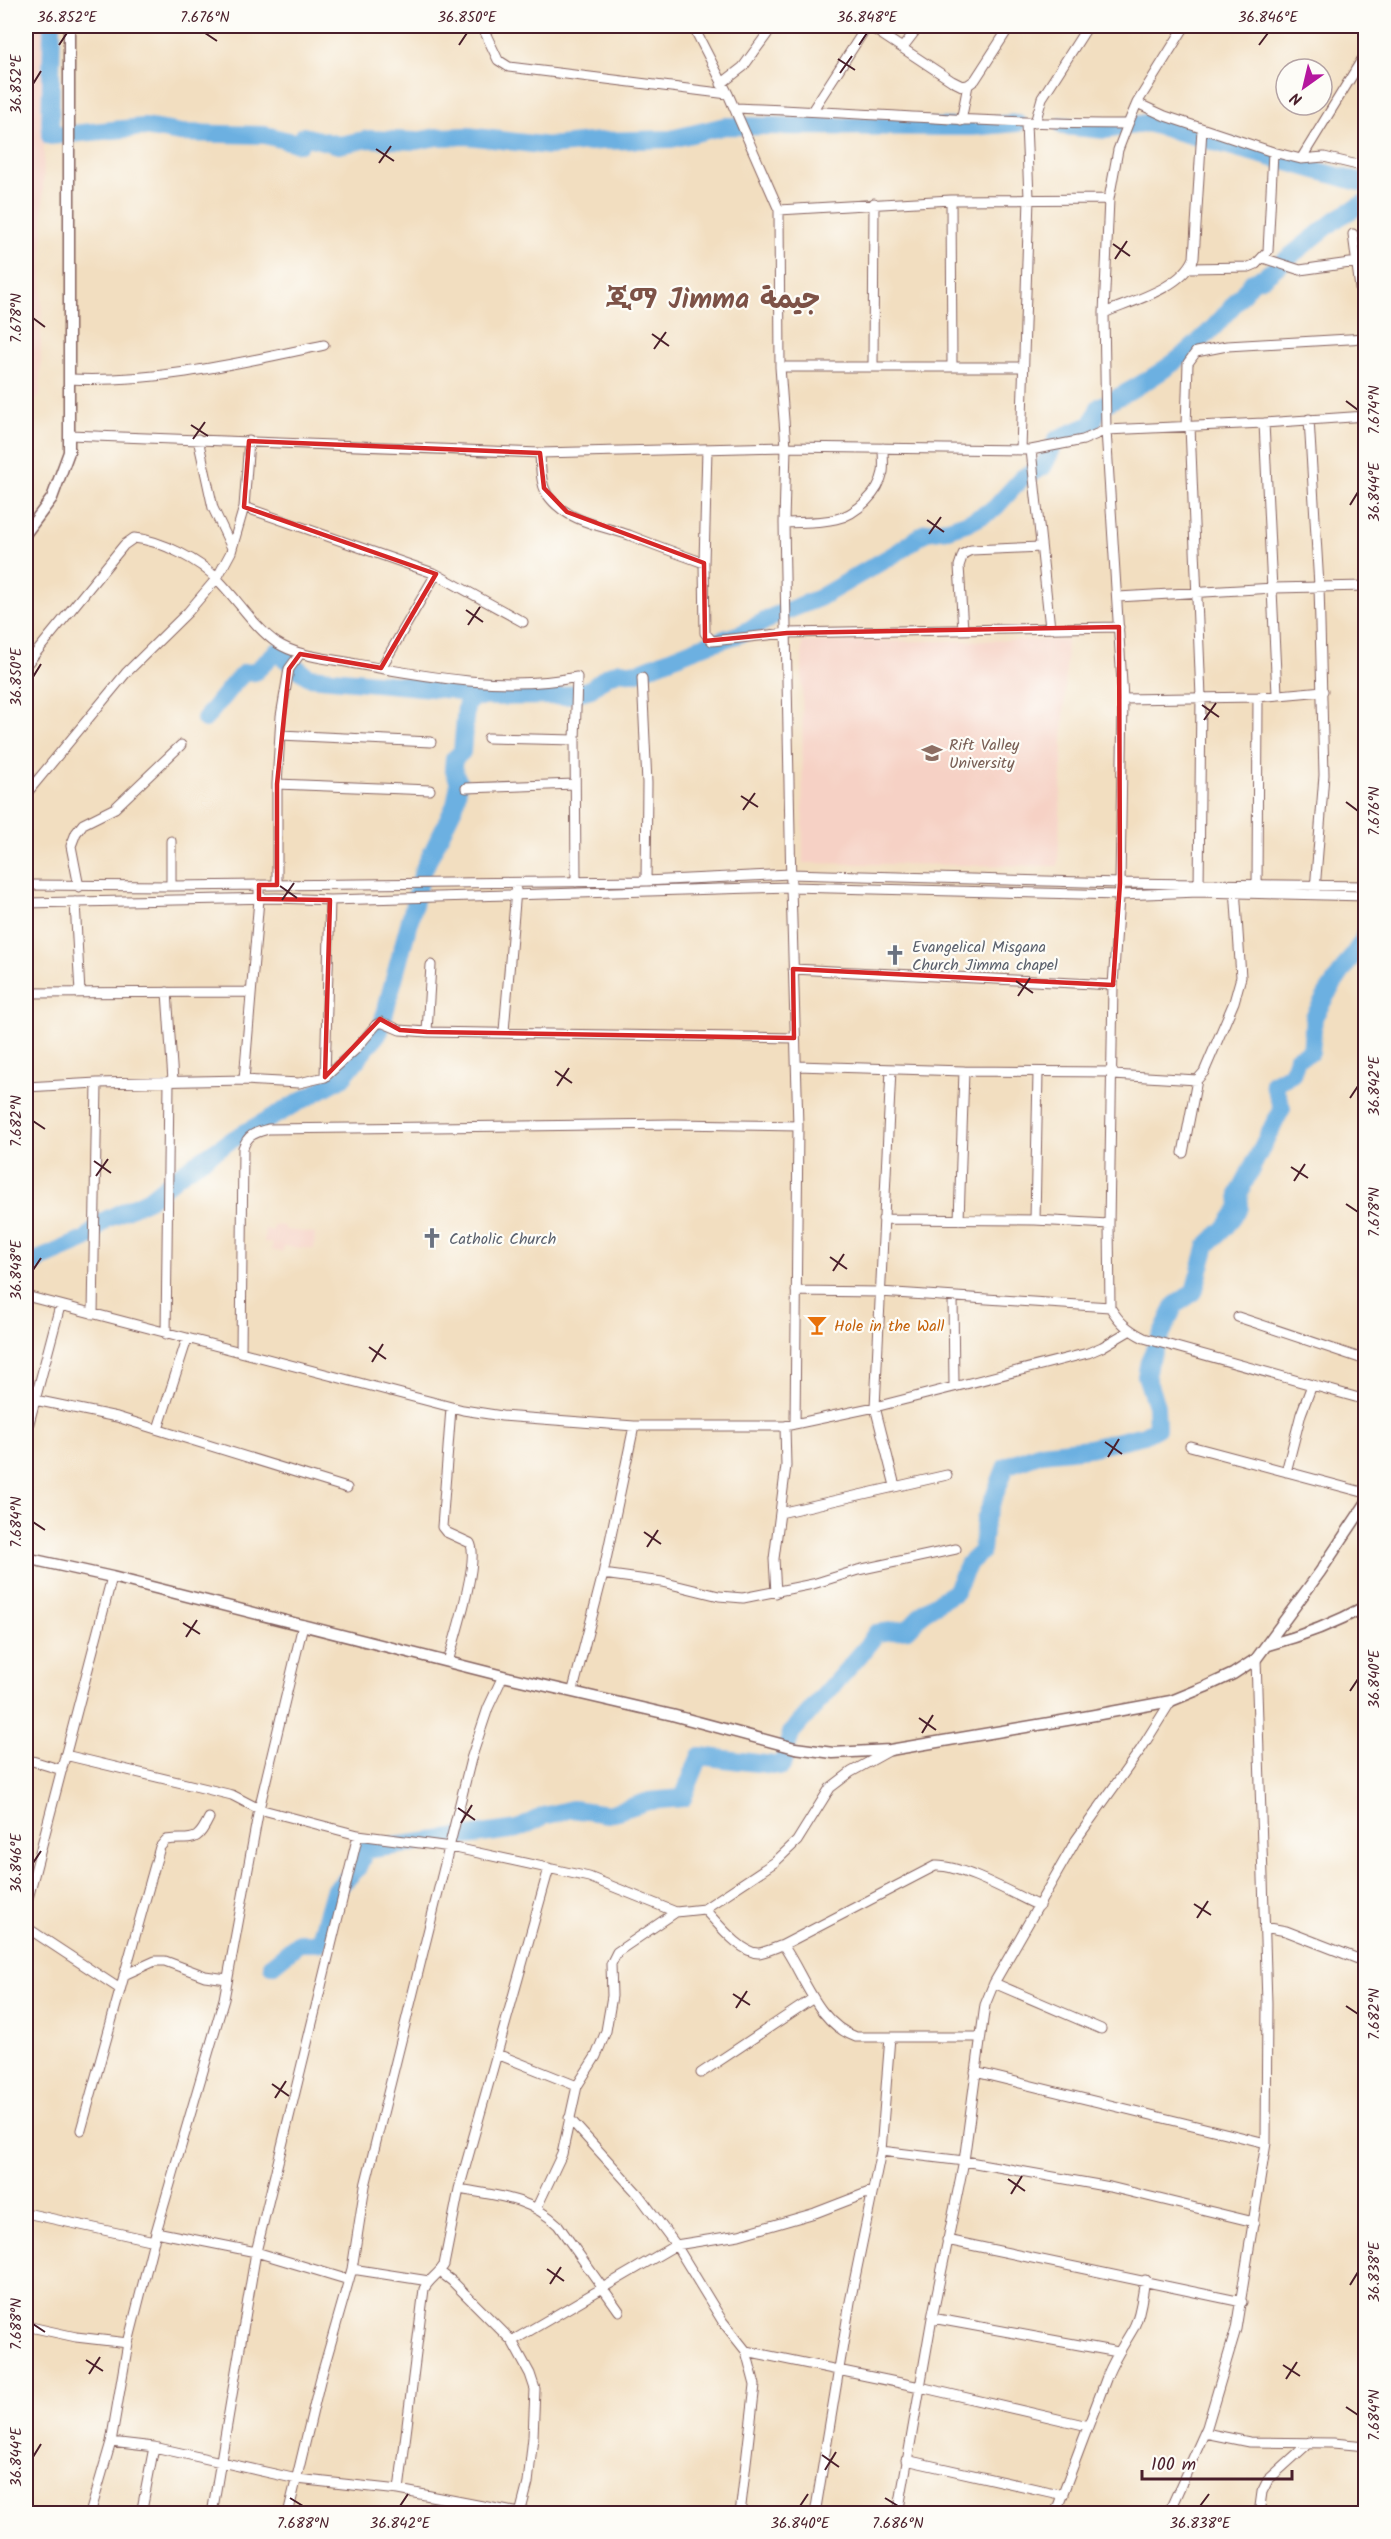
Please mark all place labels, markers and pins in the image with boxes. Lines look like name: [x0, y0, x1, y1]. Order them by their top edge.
place label: Rift Valley University: [949, 733, 1020, 776]
school or university icon: Rift Valley University: [920, 741, 944, 765]
place label: Evangelical Misgana Church Jimma chapel: [912, 935, 1058, 978]
church icon: Evangelical Misgana Church Jimma chapel: [883, 943, 907, 967]
church icon: Catholic Church: [420, 1226, 444, 1250]
place label: Catholic Church: [449, 1227, 556, 1252]
bar icon: Hole in the Wall: [805, 1313, 829, 1337]
place label: Hole in the Wall: [834, 1314, 945, 1339]

